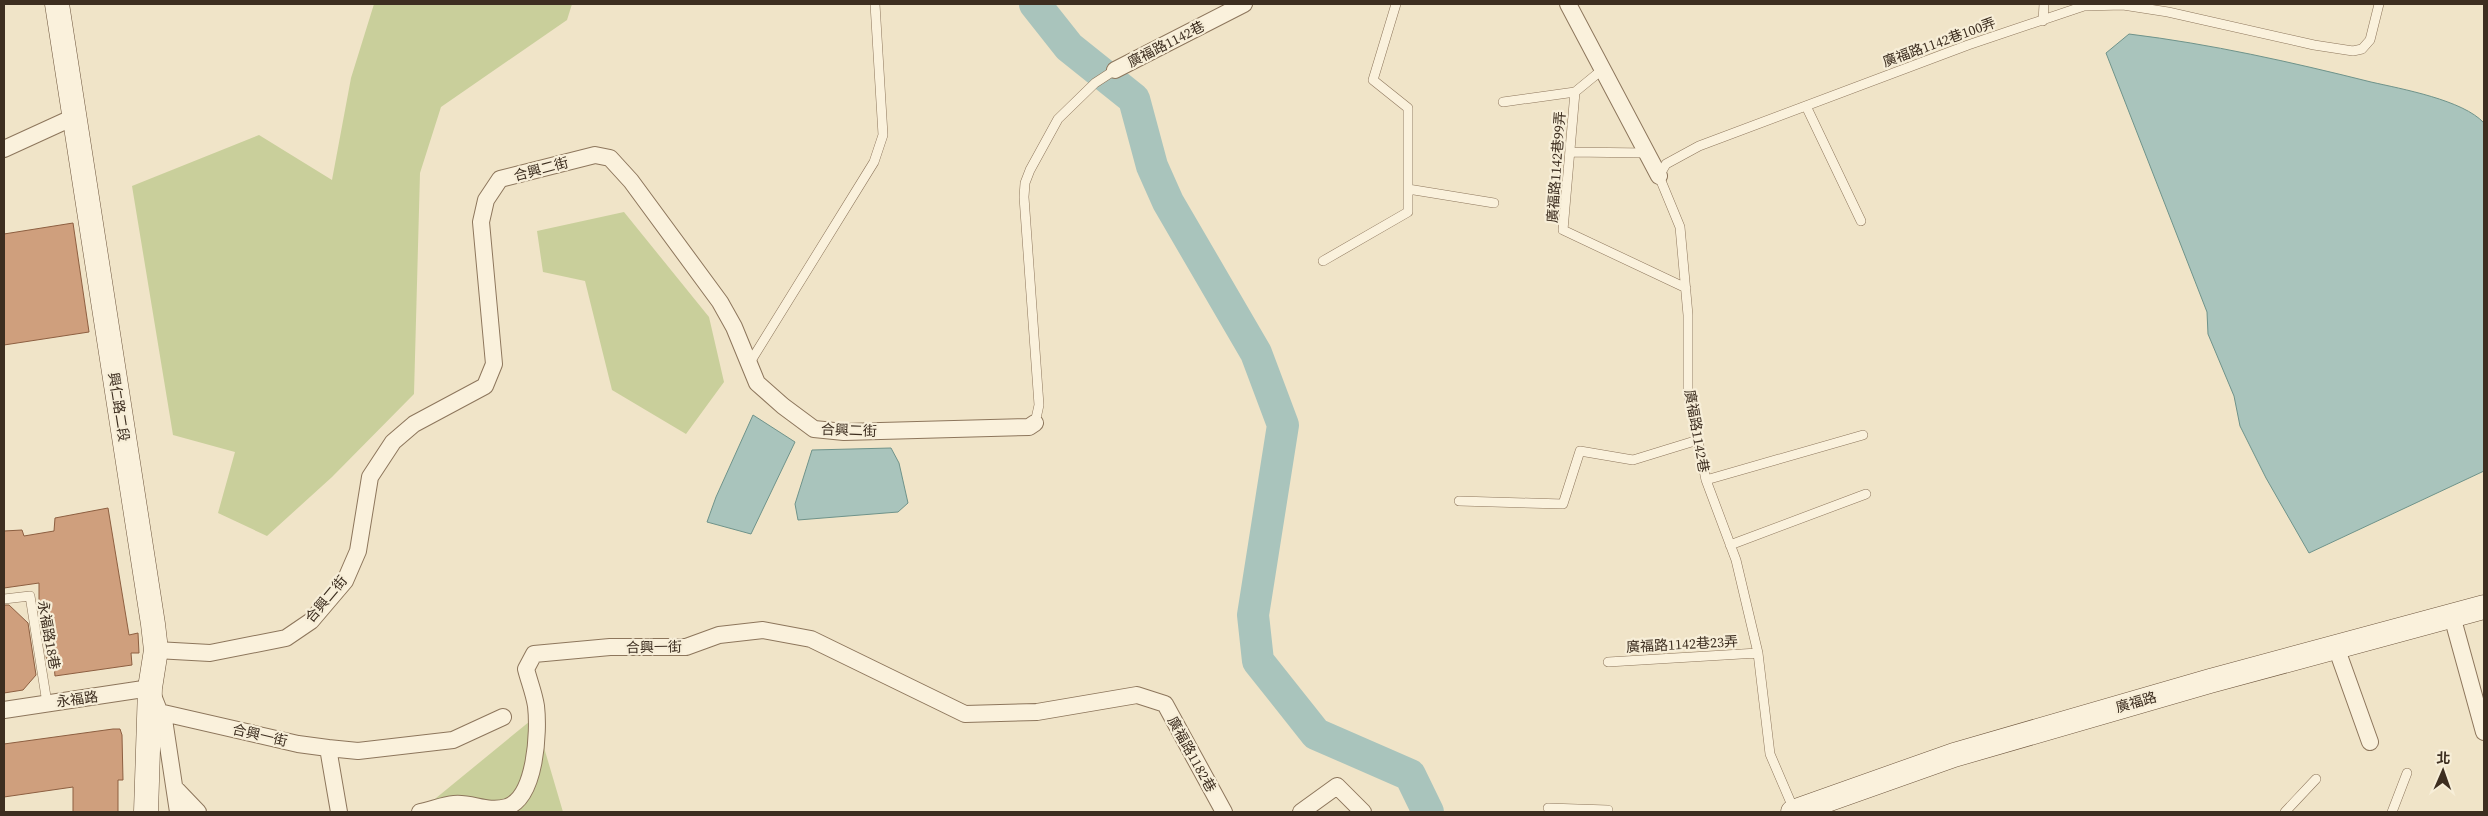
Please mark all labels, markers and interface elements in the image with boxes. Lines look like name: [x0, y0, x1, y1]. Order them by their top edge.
street label: 廣福路1142巷100弄: [1880, 12, 1998, 72]
street label: 廣福路1142巷: [1124, 16, 1208, 72]
street label: 廣福路1142巷99弄: [1542, 110, 1570, 224]
street label: 合興二街: [511, 152, 571, 186]
street label: 興仁路二段: [104, 371, 134, 443]
street label: 廣福路1142巷: [1680, 388, 1714, 474]
street label: 合興二街: [821, 419, 877, 441]
street label: 合興二街: [300, 571, 352, 627]
street label: 永福路18巷: [33, 599, 65, 671]
street label: 廣福路1142巷23弄: [1626, 631, 1738, 657]
street label: 合興一街: [626, 637, 682, 657]
street label: 永福路: [55, 686, 99, 712]
street label: 廣福路: [2113, 687, 2159, 717]
street label: 廣福路1182巷: [1163, 712, 1221, 796]
street label: 合興一街: [230, 719, 290, 751]
north arrow: [2418, 746, 2468, 796]
text: 北: [2436, 748, 2451, 768]

